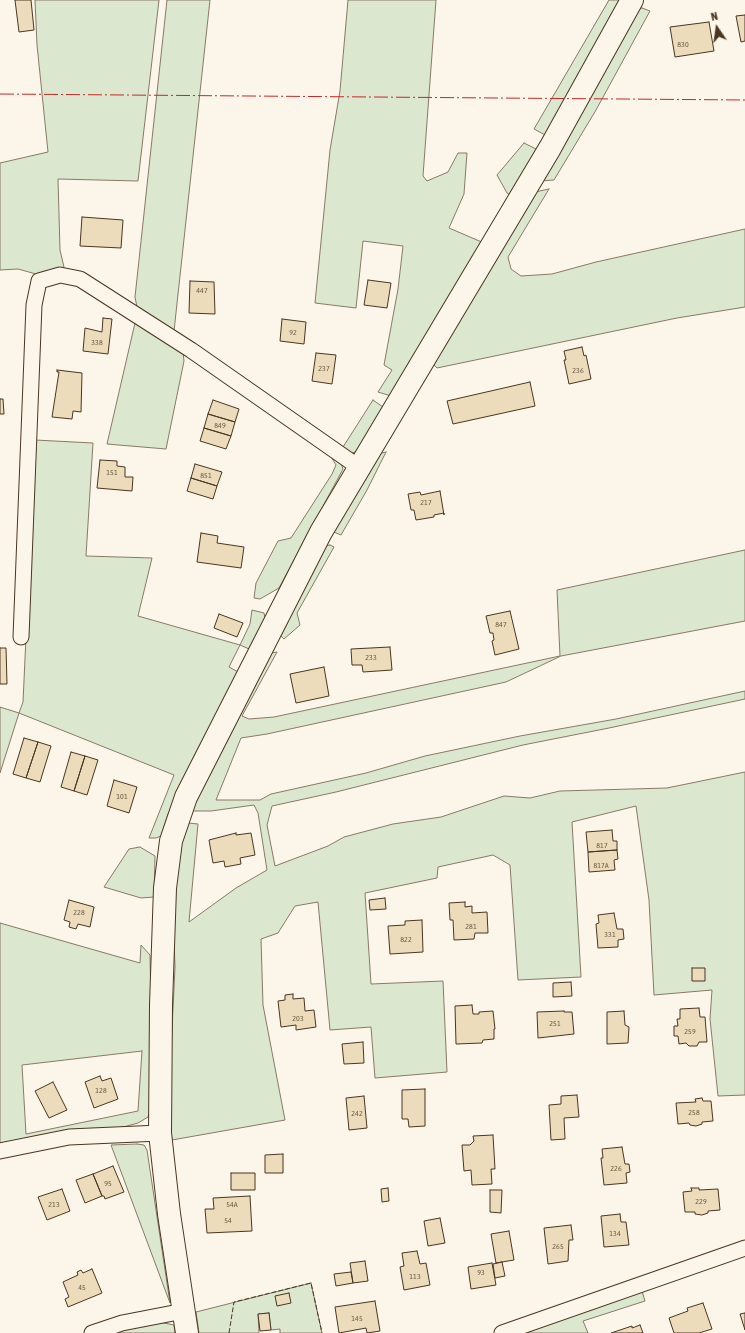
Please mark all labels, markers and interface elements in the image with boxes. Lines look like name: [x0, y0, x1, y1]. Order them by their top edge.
north arrow: [697, 8, 737, 48]
text: N: [710, 10, 719, 23]
house number: 830: [677, 39, 689, 49]
house number: 447: [196, 285, 208, 295]
house number: 92: [289, 327, 297, 337]
house number: 338: [91, 337, 103, 347]
house number: 237: [318, 363, 330, 373]
house number: 236: [572, 365, 584, 375]
house number: 849: [214, 420, 226, 430]
house number: 151: [106, 467, 118, 477]
house number: 851: [200, 470, 212, 480]
house number: 217: [420, 497, 432, 507]
house number: 847: [495, 619, 507, 629]
house number: 233: [365, 652, 377, 662]
house number: 101: [116, 791, 128, 801]
house number: 817: [596, 840, 608, 850]
house number: 817A: [593, 860, 609, 870]
house number: 228: [73, 907, 85, 917]
house number: 281: [465, 921, 477, 931]
house number: 331: [604, 929, 616, 939]
house number: 822: [400, 934, 412, 944]
house number: 203: [292, 1013, 304, 1023]
house number: 251: [549, 1018, 561, 1028]
house number: 259: [684, 1026, 696, 1036]
house number: 128: [95, 1085, 107, 1095]
house number: 258: [688, 1107, 700, 1117]
house number: 242: [351, 1108, 363, 1118]
house number: 226: [610, 1163, 622, 1173]
house number: 95: [104, 1178, 112, 1188]
house number: 229: [695, 1196, 707, 1206]
house number: 213: [48, 1199, 60, 1209]
house number: 54A: [226, 1199, 238, 1209]
house number: 54: [224, 1215, 232, 1225]
house number: 134: [609, 1228, 621, 1238]
house number: 265: [552, 1241, 564, 1251]
house number: 93: [477, 1267, 485, 1277]
house number: 113: [409, 1271, 421, 1281]
house number: 45: [78, 1282, 86, 1292]
house number: 145: [351, 1313, 363, 1323]

